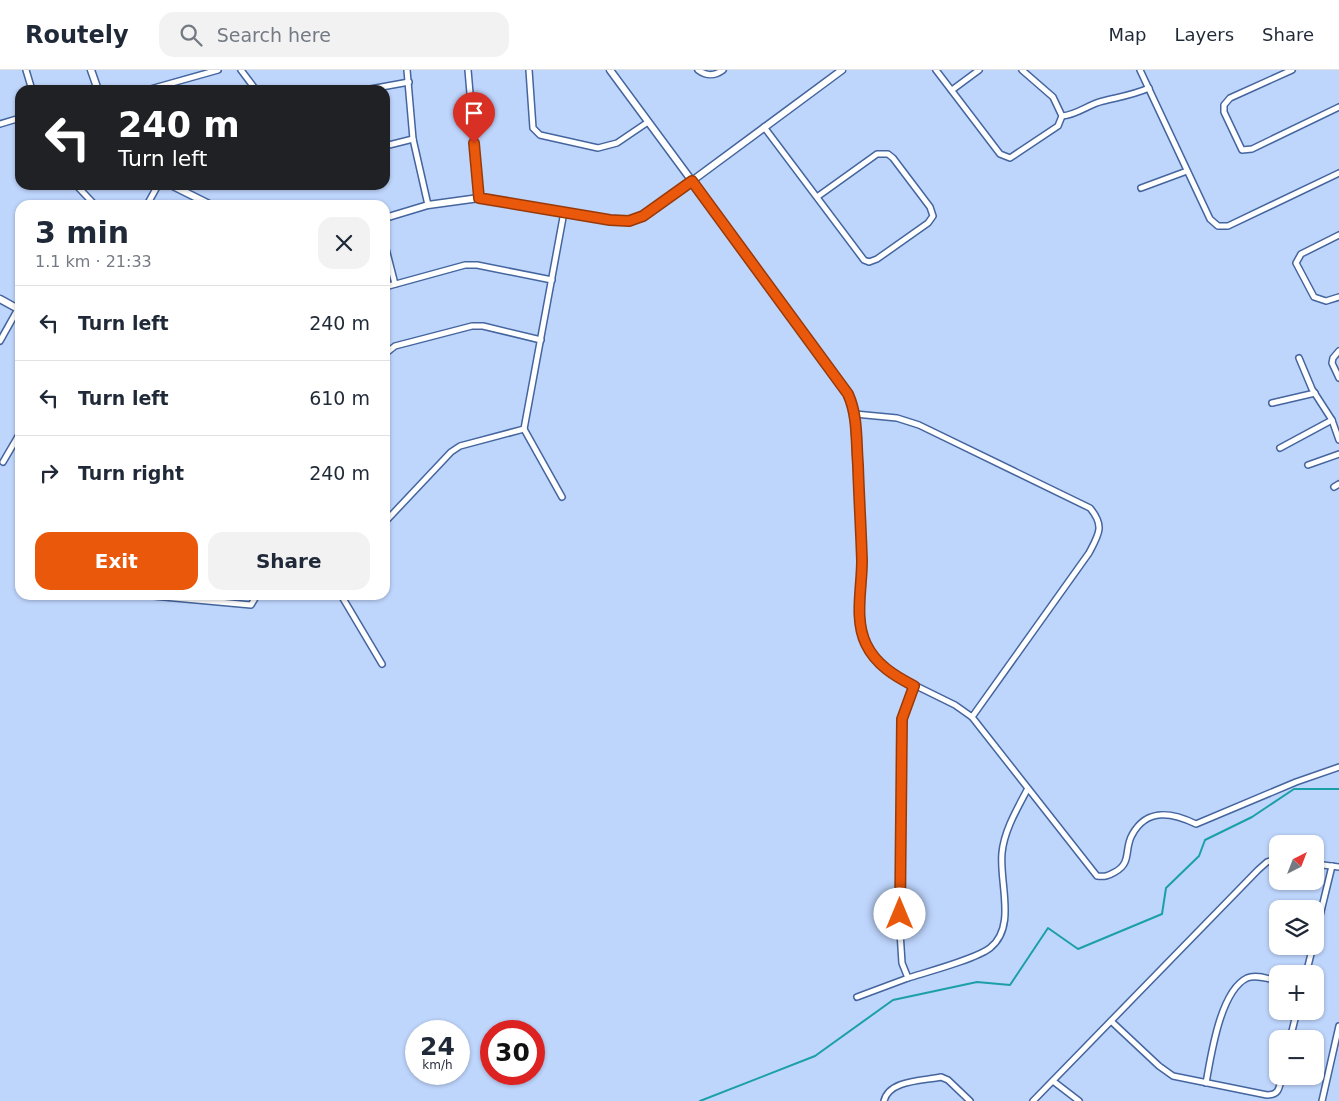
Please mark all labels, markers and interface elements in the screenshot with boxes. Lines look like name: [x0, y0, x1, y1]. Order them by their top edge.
search box: [159, 12, 509, 57]
text: Routely: [25, 21, 129, 49]
icon: search: [177, 21, 205, 49]
text: Search here: [217, 24, 331, 46]
text: Map: [1108, 24, 1146, 45]
text: Layers: [1174, 24, 1234, 45]
text: Share: [1262, 24, 1314, 45]
pin: [453, 92, 495, 143]
icon: arrive: [460, 99, 488, 127]
icon: left: [35, 105, 100, 170]
text: 240 m: [118, 105, 240, 145]
text: Turn left: [118, 146, 207, 171]
text: 3 min: [35, 215, 129, 250]
button: close: [318, 217, 370, 269]
text: 1.1 km · 21:33: [35, 252, 152, 271]
icon: left: [35, 309, 63, 337]
text: Turn left: [78, 312, 169, 334]
text: 240 m: [309, 312, 370, 334]
icon: left: [35, 384, 63, 412]
text: Turn left: [78, 387, 169, 409]
text: 610 m: [309, 387, 370, 409]
icon: right: [35, 459, 63, 487]
text: Turn right: [78, 462, 184, 484]
text: 240 m: [309, 462, 370, 484]
button: Exit: [35, 532, 198, 590]
button: Share: [208, 532, 370, 590]
north arrow: [1269, 835, 1324, 890]
map controls: [1269, 835, 1324, 1085]
position arrow: [873, 887, 925, 939]
button: layers: [1269, 900, 1324, 955]
button: +: [1269, 965, 1324, 1020]
speed limit sign: 30: [480, 1020, 545, 1085]
button: −: [1269, 1030, 1324, 1085]
text: 24: [420, 1032, 455, 1061]
text: km/h: [422, 1058, 453, 1072]

